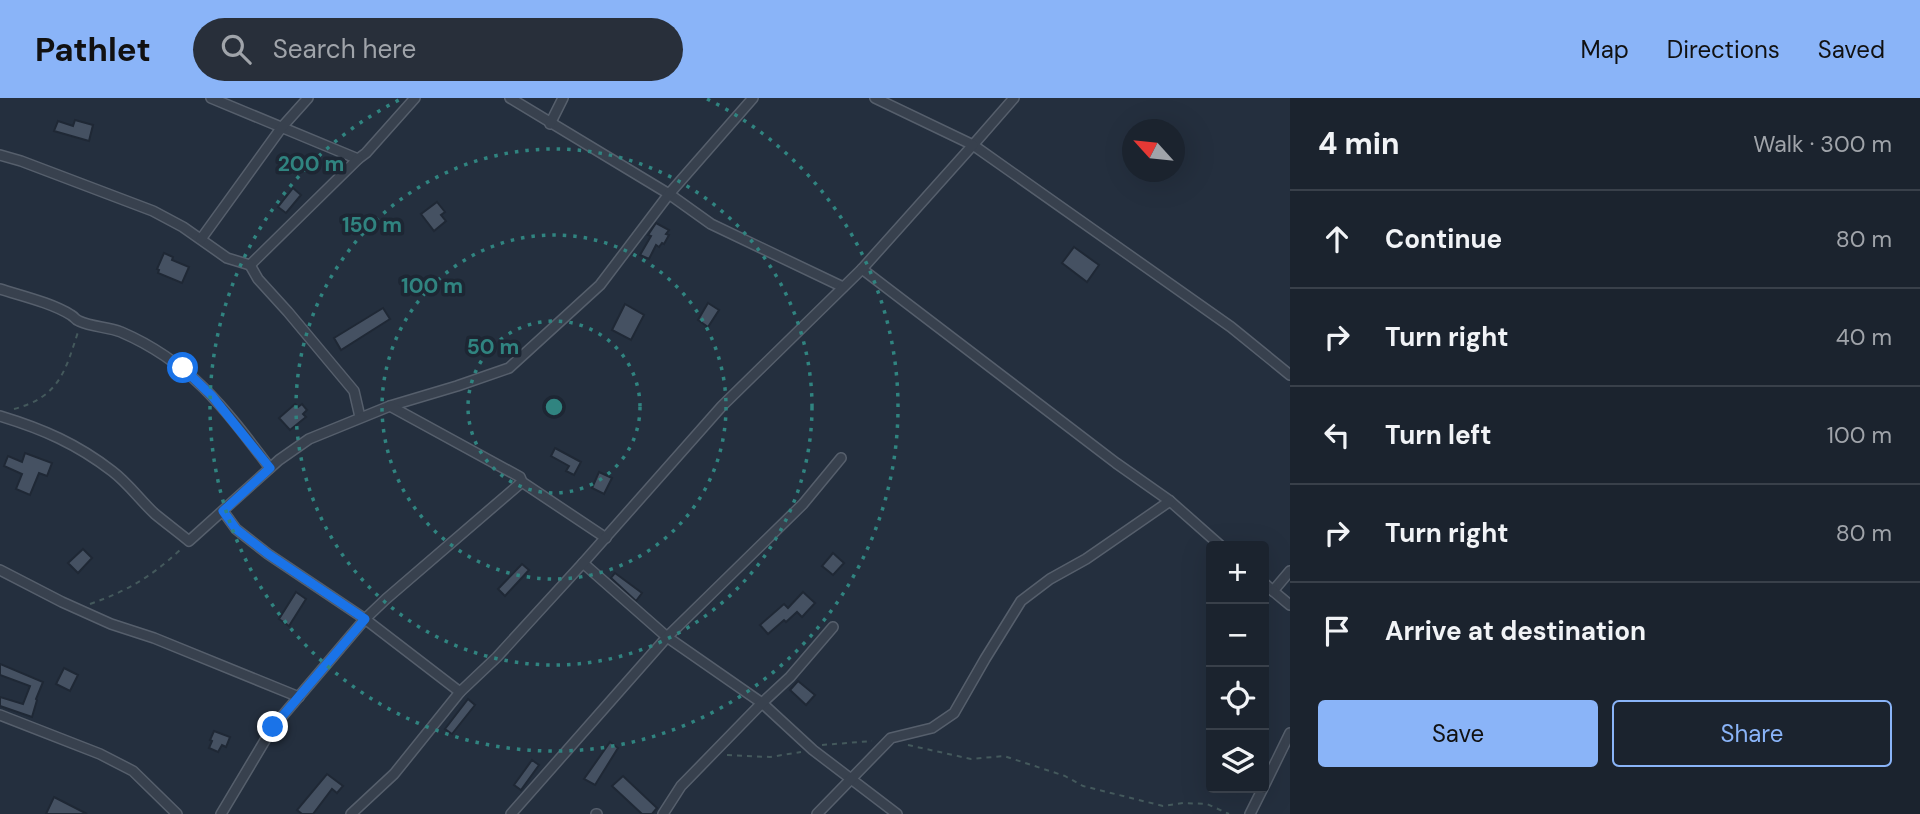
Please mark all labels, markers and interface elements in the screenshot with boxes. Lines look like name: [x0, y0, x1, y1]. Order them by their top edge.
search box: [193, 18, 683, 81]
text: Pathlet: [35, 28, 151, 71]
icon: search: [217, 30, 255, 68]
text: Search here: [273, 32, 416, 66]
text: Map: [1581, 34, 1629, 65]
text: Directions: [1667, 34, 1780, 65]
text: Saved: [1818, 34, 1885, 65]
north arrow: [1122, 119, 1185, 182]
text: 4 min: [1318, 124, 1400, 163]
text: Walk · 300 m: [1753, 129, 1892, 159]
text: 200 m: [278, 150, 344, 178]
text: 150 m: [342, 211, 402, 239]
icon: ahead: [1318, 220, 1356, 258]
text: Continue: [1385, 222, 1502, 256]
text: 80 m: [1836, 224, 1892, 254]
text: 100 m: [401, 272, 463, 300]
icon: right: [1318, 318, 1356, 356]
text: Turn right: [1385, 320, 1509, 354]
text: 40 m: [1836, 322, 1892, 352]
text: 50 m: [467, 333, 519, 361]
route start: [167, 352, 198, 383]
centre of rings: [542, 395, 566, 419]
icon: left: [1318, 416, 1356, 454]
text: Turn left: [1385, 418, 1492, 452]
text: 100 m: [1827, 420, 1892, 450]
icon: right: [1318, 514, 1356, 552]
text: Turn right: [1385, 516, 1509, 550]
text: 80 m: [1836, 518, 1892, 548]
map controls: [1206, 541, 1269, 793]
button: +: [1206, 541, 1269, 604]
button: −: [1206, 604, 1269, 667]
icon: arrive: [1318, 612, 1356, 650]
text: Arrive at destination: [1385, 614, 1646, 648]
button: locate: [1206, 667, 1269, 730]
button: Save: [1318, 700, 1598, 767]
button: Share: [1612, 700, 1892, 767]
route end: [257, 711, 288, 742]
button: layers: [1206, 730, 1269, 793]

